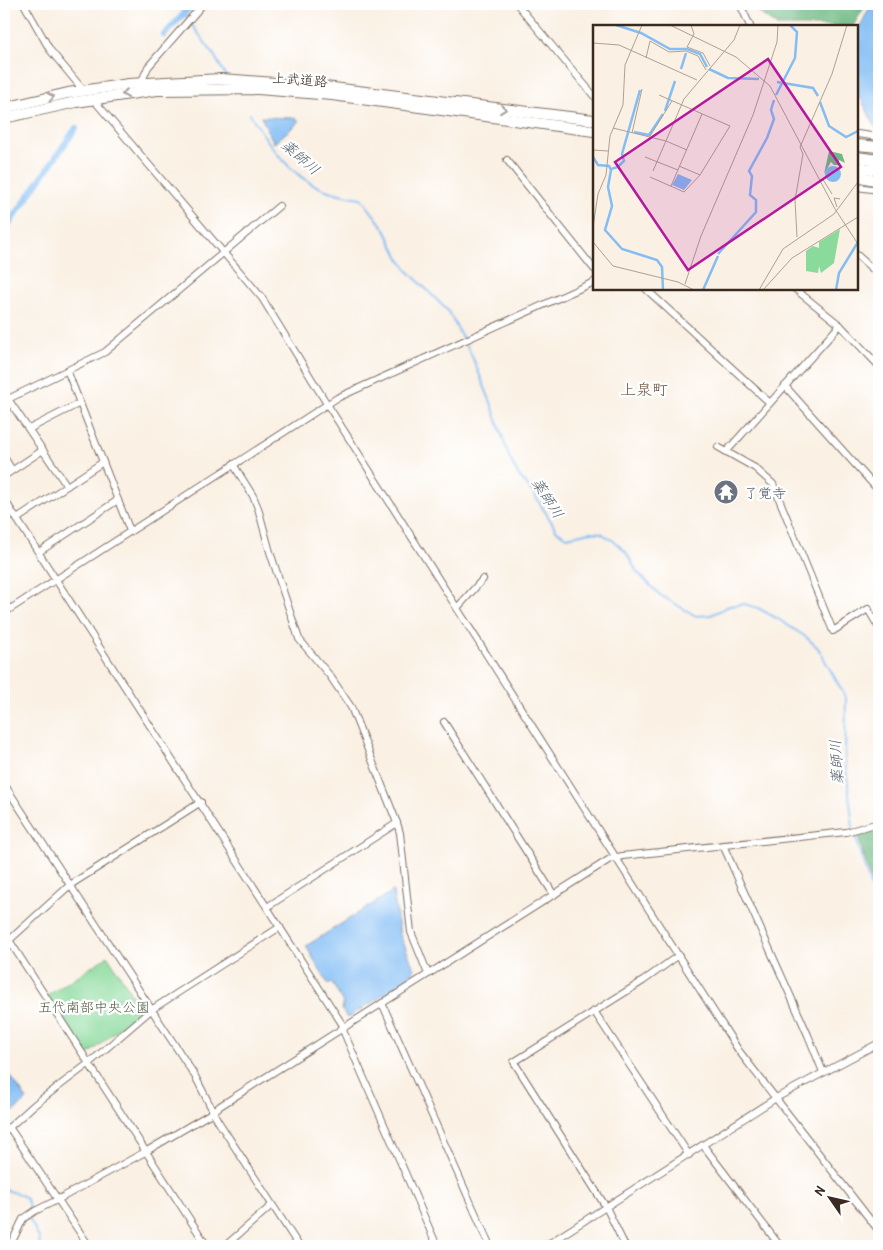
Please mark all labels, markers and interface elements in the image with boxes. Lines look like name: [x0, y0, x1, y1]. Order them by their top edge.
inset map: [593, 25, 858, 290]
street label: 上武道路: [271, 68, 329, 90]
one-way arrow: [121, 89, 130, 99]
one-way arrow: [47, 92, 56, 102]
one-way arrow: [499, 103, 507, 114]
water label: 薬師川: [277, 134, 325, 180]
district label: 上泉町: [620, 378, 668, 400]
water label: 薬師川: [527, 473, 569, 523]
temple icon: 了覚寺: [713, 479, 739, 505]
place label: 了覚寺: [744, 483, 786, 502]
water label: 薬師川: [824, 739, 848, 785]
park label: 五代南部中央公園: [38, 997, 150, 1016]
north arrow: [806, 1172, 856, 1222]
text: N: [809, 1182, 829, 1199]

